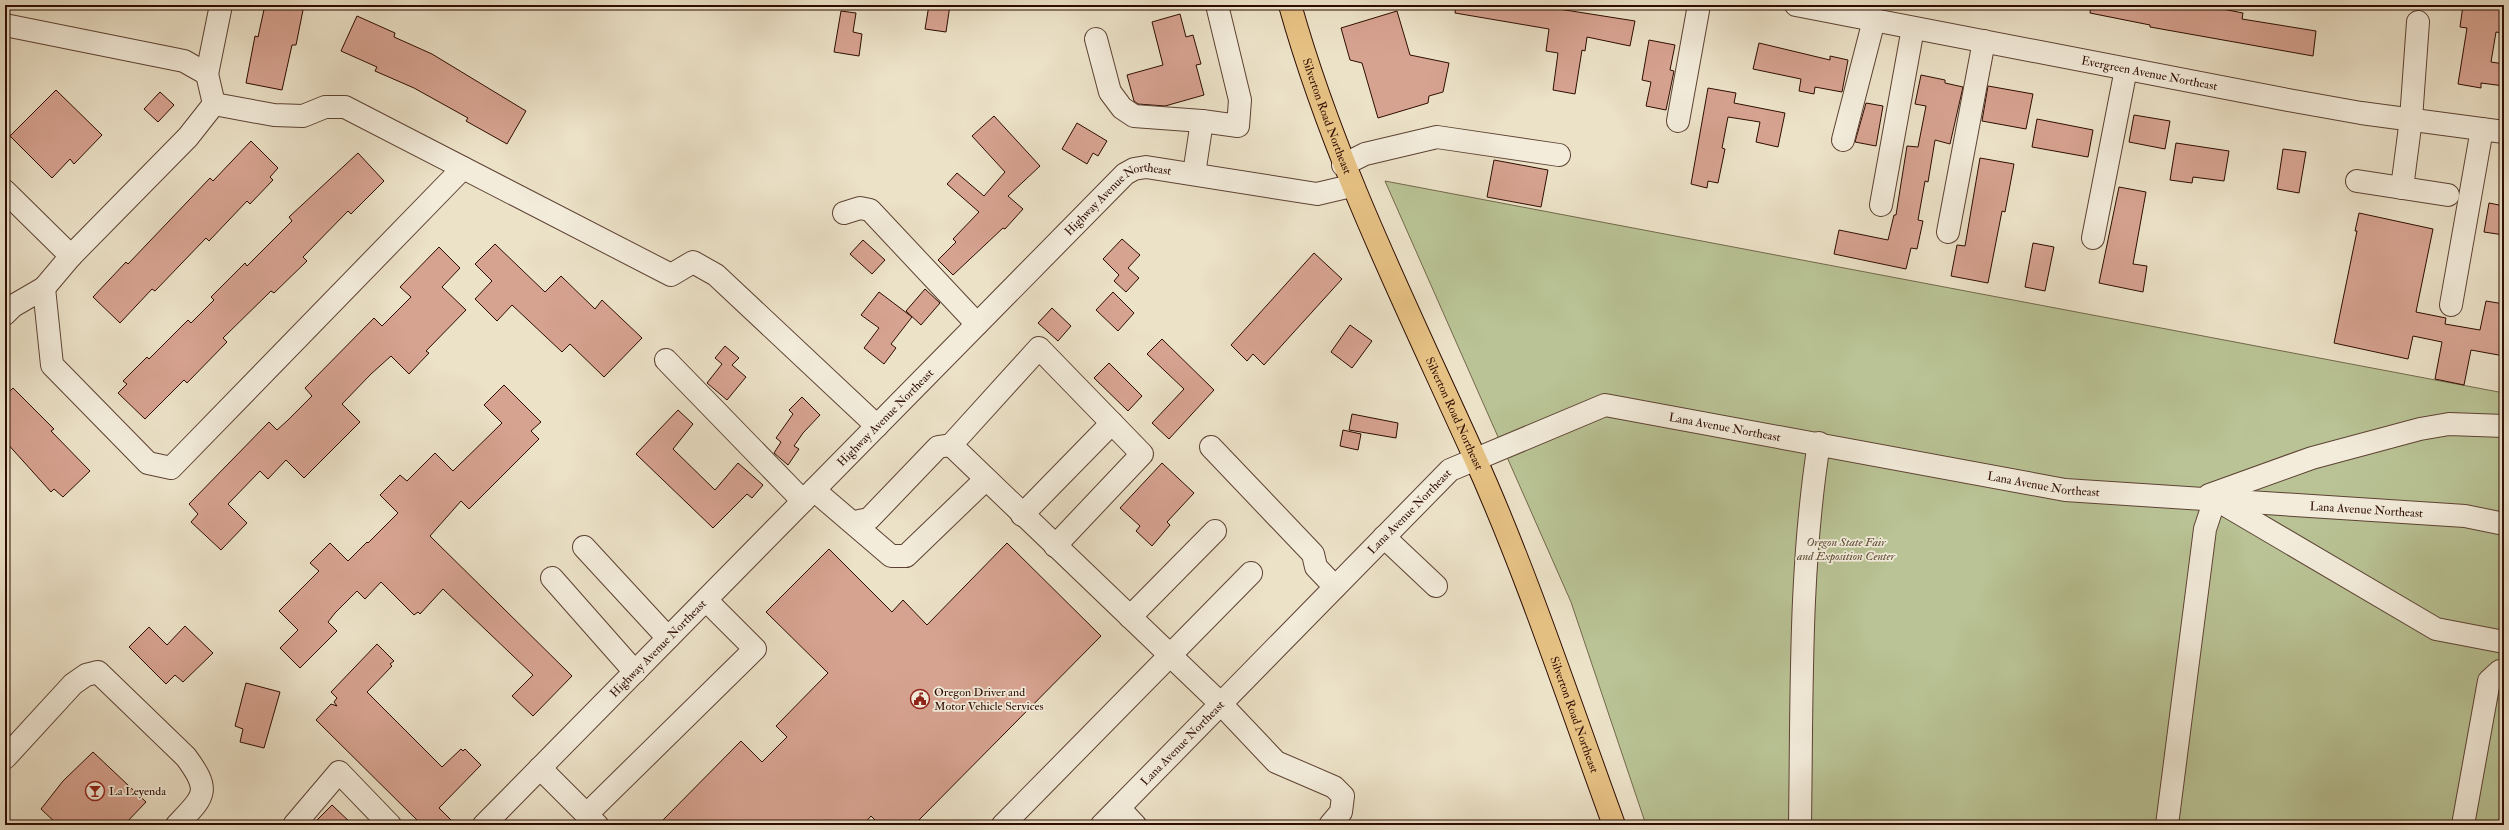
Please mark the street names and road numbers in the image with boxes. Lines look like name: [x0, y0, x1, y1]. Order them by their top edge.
street label: Evergreen Avenue Northeast: [2080, 53, 2219, 94]
street label: Silverton Road Northeast: [1299, 56, 1355, 176]
street label: Highway Avenue Northeast: [1061, 159, 1173, 239]
street label: Silverton Road Northeast: [1422, 355, 1487, 472]
street label: Highway Avenue Northeast: [834, 365, 937, 469]
street label: Lana Avenue Northeast: [1668, 409, 1782, 445]
street label: Lana Avenue Northeast: [1364, 466, 1454, 557]
street label: Lana Avenue Northeast: [1986, 468, 2100, 500]
street label: Lana Avenue Northeast: [2309, 498, 2424, 521]
street label: Highway Avenue Northeast: [607, 596, 709, 700]
street label: Silverton Road Northeast: [1547, 654, 1602, 775]
street label: Lana Avenue Northeast: [1137, 697, 1228, 789]

